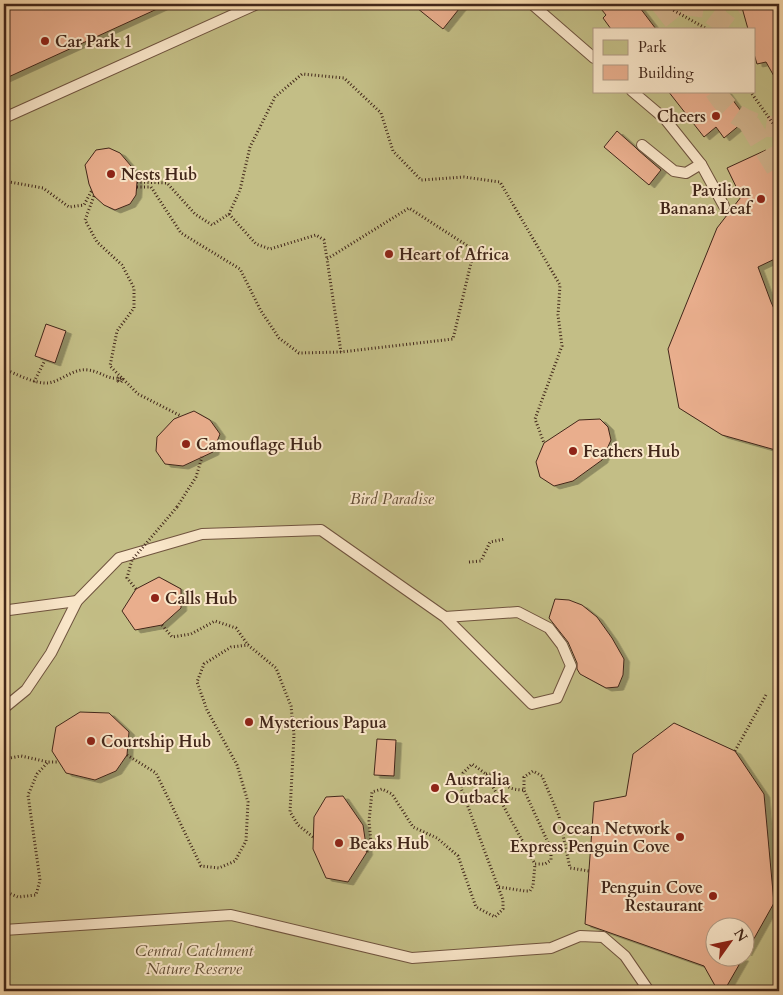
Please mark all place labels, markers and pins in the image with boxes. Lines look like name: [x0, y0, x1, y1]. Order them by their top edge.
place label: Car Park 1: [55, 31, 132, 53]
marker: Car Park 1: [39, 35, 51, 47]
place label: Cheers: [657, 106, 706, 128]
marker: Cheers: [710, 110, 722, 122]
place label: Nests Hub: [121, 164, 197, 186]
marker: Nests Hub: [105, 168, 117, 180]
place label: Pavilion Banana Leaf: [659, 180, 754, 220]
marker: Pavilion Banana Leaf: [755, 193, 767, 205]
place label: Heart of Africa: [399, 244, 509, 266]
marker: Heart of Africa: [383, 248, 395, 260]
place label: Camouflage Hub: [196, 434, 322, 456]
marker: Camouflage Hub: [180, 438, 192, 450]
place label: Feathers Hub: [583, 441, 680, 463]
marker: Feathers Hub: [567, 445, 579, 457]
place label: Calls Hub: [165, 588, 238, 610]
marker: Calls Hub: [149, 592, 161, 604]
place label: Mysterious Papua: [259, 712, 387, 734]
marker: Mysterious Papua: [243, 716, 255, 728]
place label: Courtship Hub: [101, 731, 211, 753]
marker: Courtship Hub: [85, 735, 97, 747]
place label: Australia Outback: [445, 769, 510, 809]
marker: Australia Outback: [429, 782, 441, 794]
place label: Ocean Network Express Penguin Cove: [510, 818, 670, 858]
marker: Ocean Network Express Penguin Cove: [674, 831, 686, 843]
place label: Beaks Hub: [349, 833, 429, 855]
marker: Beaks Hub: [333, 837, 345, 849]
place label: Penguin Cove Restaurant: [601, 877, 703, 917]
marker: Penguin Cove Restaurant: [707, 890, 719, 902]

